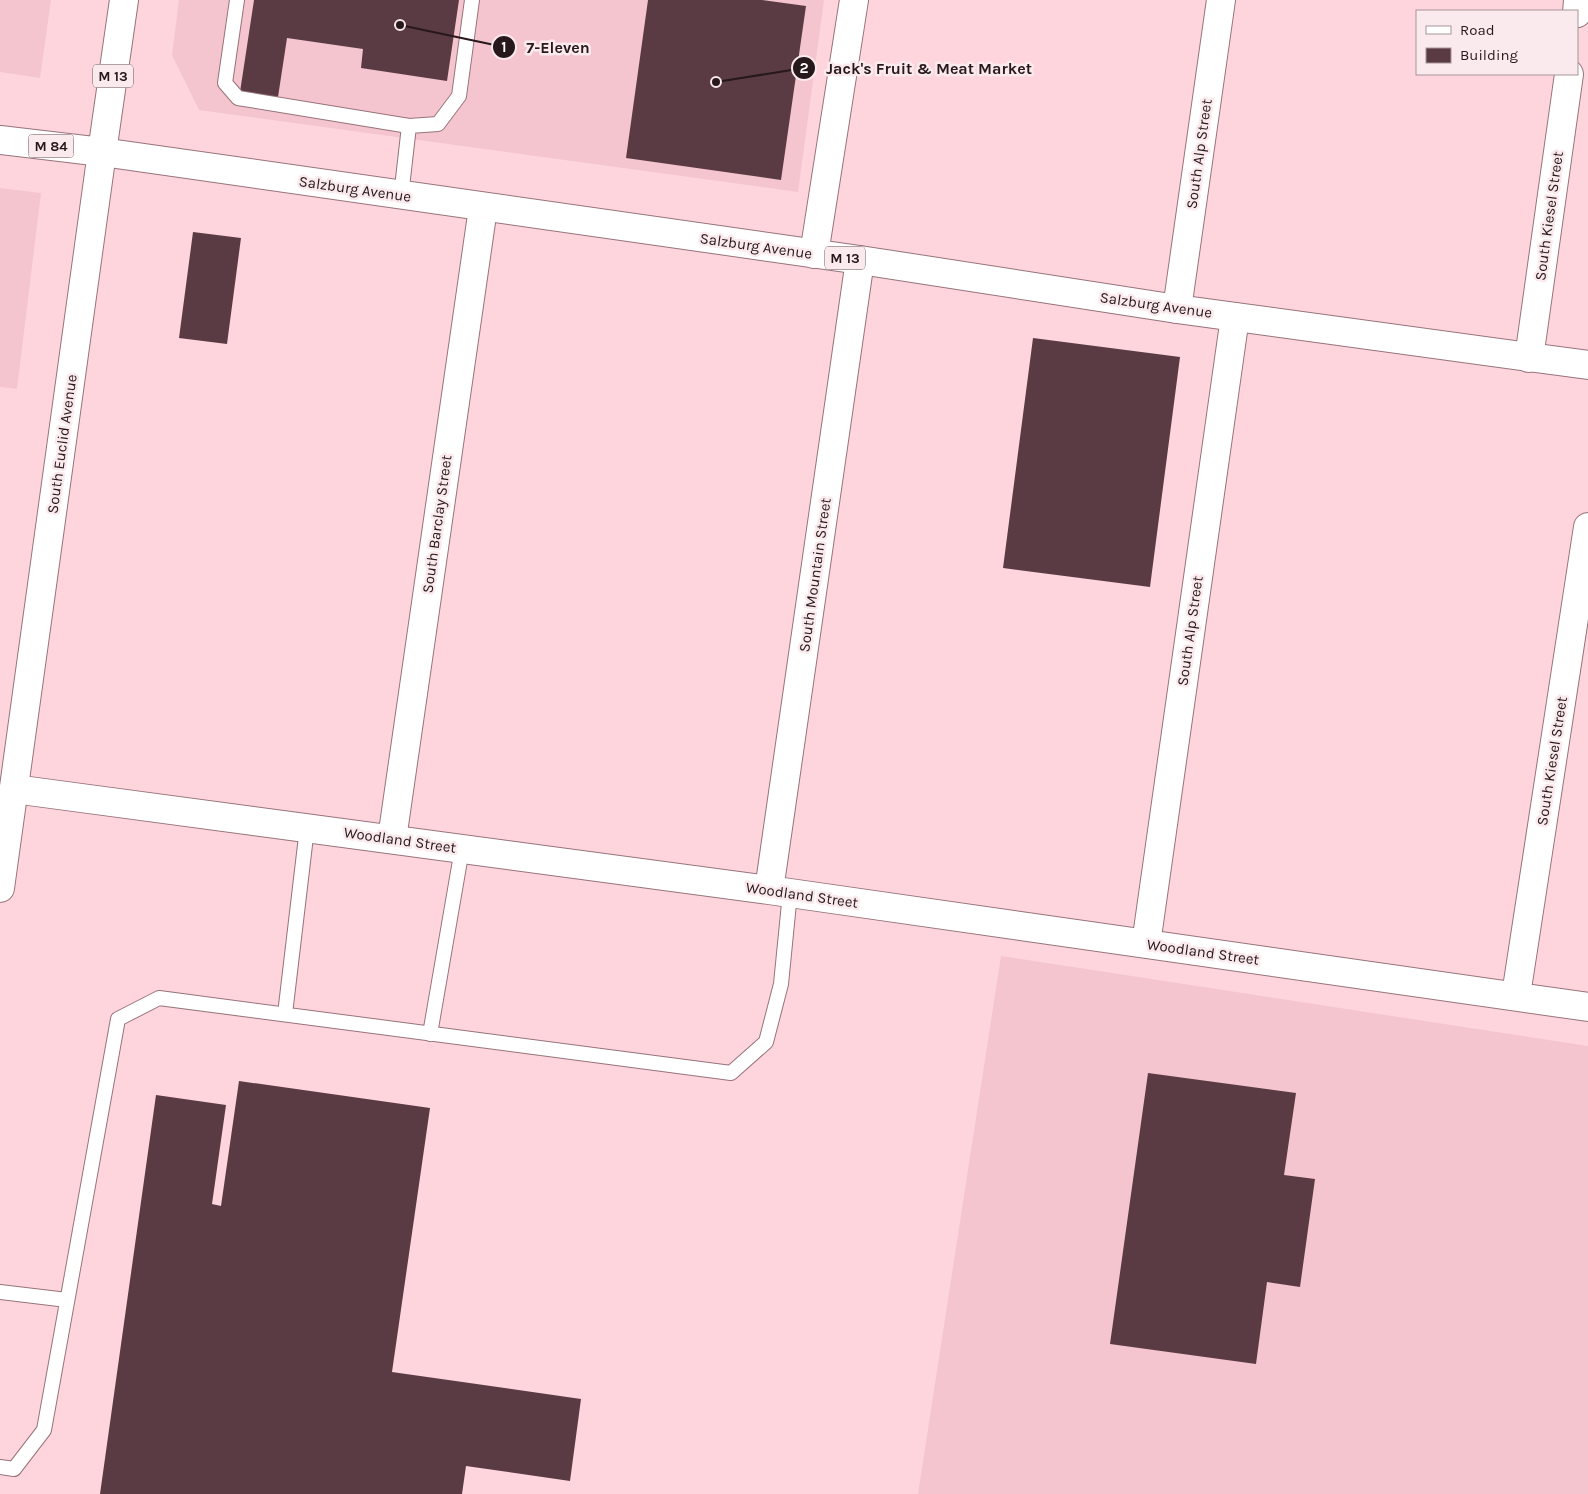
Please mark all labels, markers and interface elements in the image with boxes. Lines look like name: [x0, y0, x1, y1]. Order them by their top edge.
legend: [1416, 10, 1578, 75]
text: Road: [1460, 21, 1495, 39]
callout: 7-Eleven: [492, 31, 600, 62]
text: 1: [501, 38, 507, 56]
text: 7-Eleven: [526, 38, 590, 57]
text: Building: [1460, 46, 1518, 64]
callout: Jack's Fruit & Meat Market: [791, 53, 1042, 84]
text: 2: [799, 59, 809, 77]
text: Jack's Fruit & Meat Market: [826, 59, 1032, 78]
road number: M 13: [93, 64, 133, 88]
street label: South Alp Street: [1182, 97, 1216, 210]
road number: M 84: [28, 134, 74, 158]
street label: South Kiesel Street: [1531, 150, 1567, 282]
street label: Salzburg Avenue: [298, 172, 412, 206]
street label: Salzburg Avenue: [699, 229, 813, 263]
road number: M 13: [825, 247, 865, 270]
street label: Salzburg Avenue: [1099, 288, 1213, 322]
street label: South Euclid Avenue: [43, 373, 81, 515]
street label: South Barclay Street: [418, 453, 456, 594]
street label: South Mountain Street: [795, 496, 835, 653]
street label: South Alp Street: [1173, 574, 1207, 687]
street label: South Kiesel Street: [1533, 695, 1571, 827]
street label: Woodland Street: [343, 823, 458, 857]
street label: Woodland Street: [745, 878, 860, 912]
street label: Woodland Street: [1146, 935, 1261, 969]

